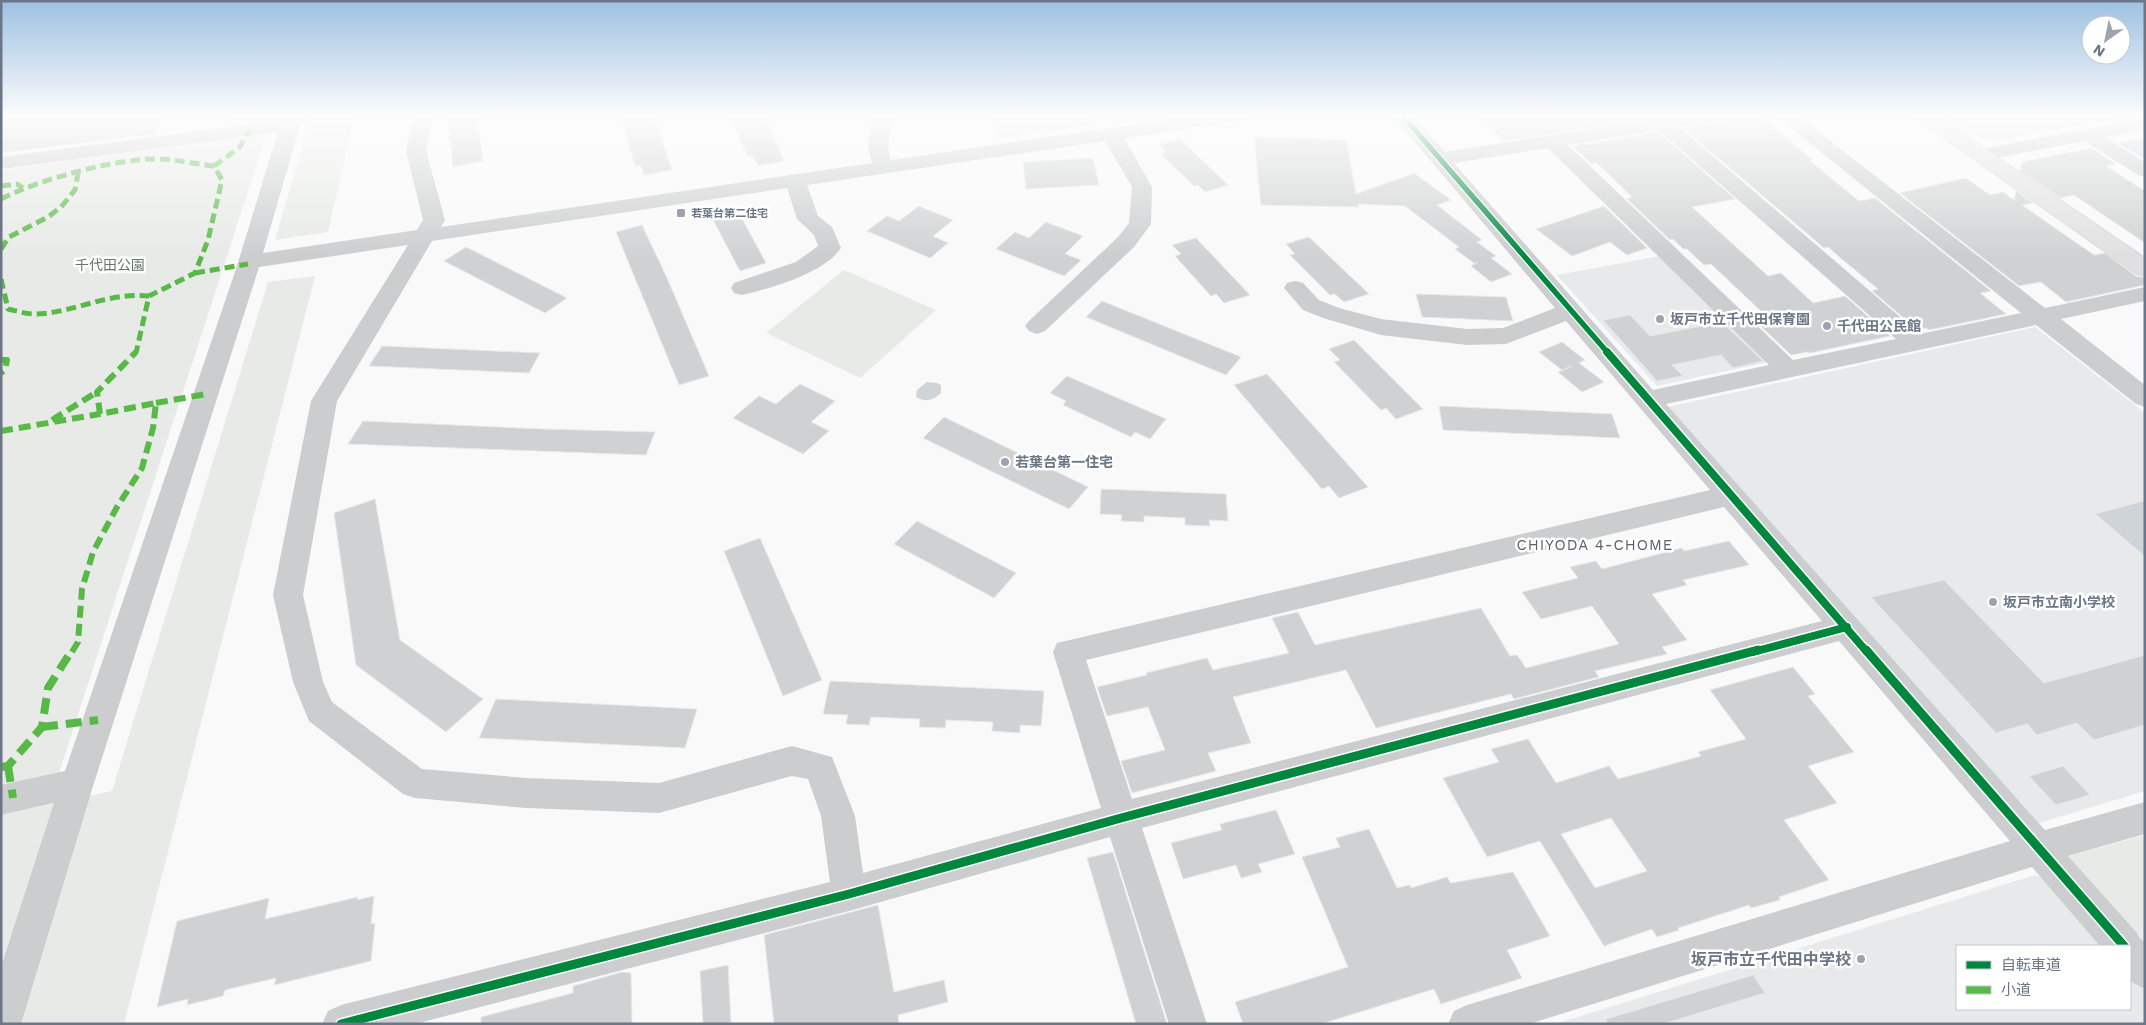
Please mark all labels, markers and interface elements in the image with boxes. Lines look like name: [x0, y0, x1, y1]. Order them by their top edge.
north arrow: [2081, 15, 2131, 65]
text: N: [2090, 41, 2108, 60]
marker: 若葉台第二住宅: [675, 207, 687, 219]
place label: 若葉台第二住宅: [691, 207, 768, 220]
park label: 千代田公園: [75, 257, 145, 273]
place label: 坂戸市立千代田保育園: [1670, 311, 1810, 327]
marker: 坂戸市立千代田保育園: [1654, 313, 1666, 325]
place label: 千代田公民館: [1837, 318, 1921, 334]
marker: 千代田公民館: [1821, 320, 1833, 332]
place label: 若葉台第一住宅: [1015, 454, 1113, 470]
marker: 若葉台第一住宅: [999, 456, 1011, 468]
district label: CHIYODA 4-CHOME: [1517, 536, 1673, 554]
place label: 坂戸市立南小学校: [2003, 594, 2115, 610]
marker: 坂戸市立南小学校: [1987, 596, 1999, 608]
legend: [1956, 945, 2131, 1010]
place label: 坂戸市立千代田中学校: [1691, 950, 1851, 969]
marker: 坂戸市立千代田中学校: [1855, 953, 1867, 965]
text: 自転車道: [2001, 956, 2061, 974]
text: 小道: [2001, 981, 2031, 999]

